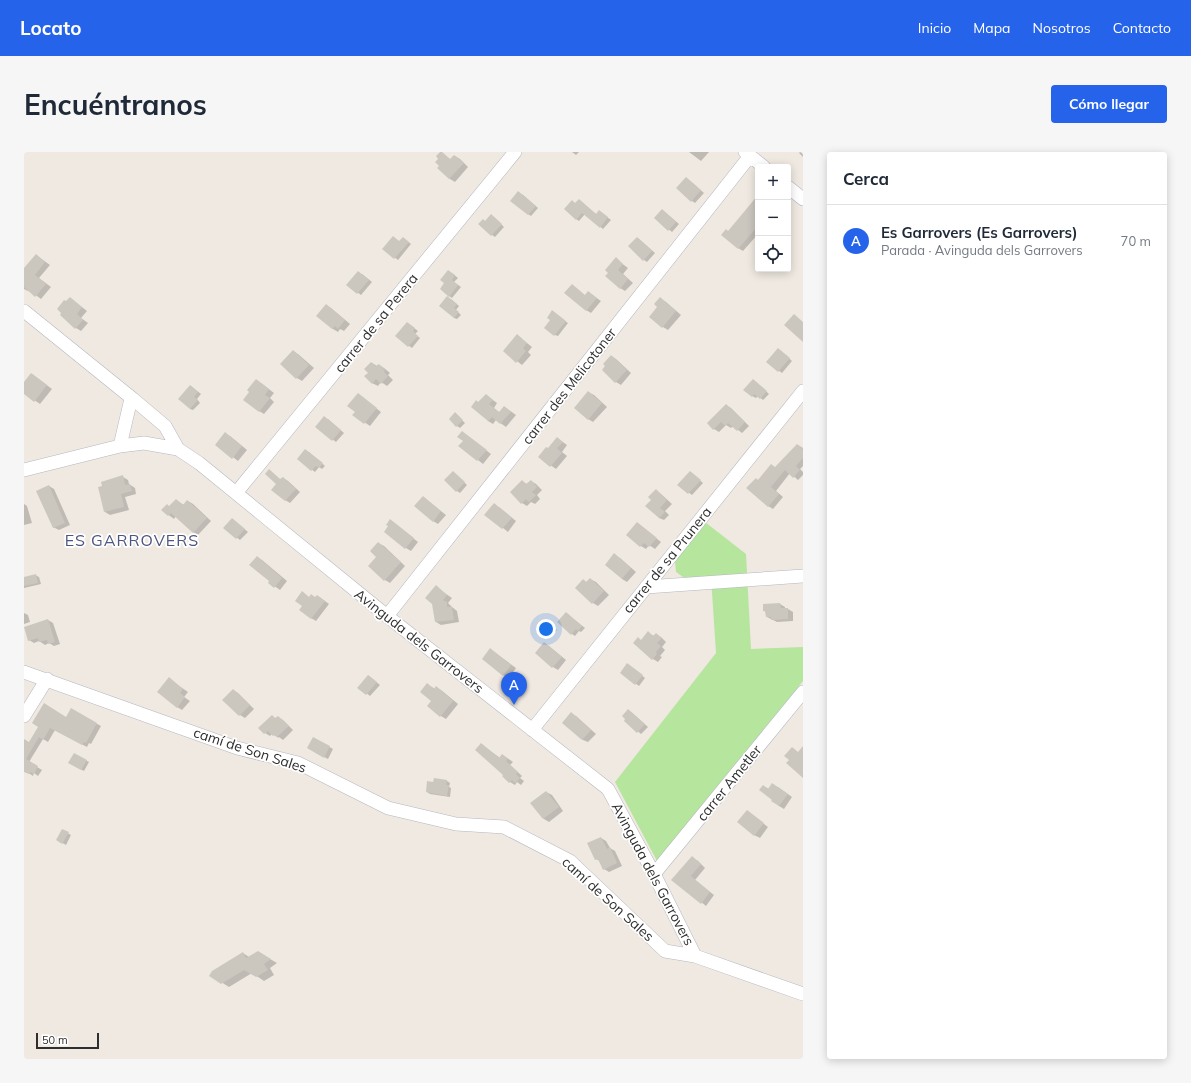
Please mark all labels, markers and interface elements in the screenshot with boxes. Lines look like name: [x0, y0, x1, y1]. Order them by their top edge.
text: Locato: [20, 16, 81, 40]
text: Inicio: [918, 19, 951, 37]
text: Mapa: [973, 19, 1011, 37]
text: Nosotros: [1033, 19, 1091, 37]
text: Contacto: [1113, 19, 1171, 37]
button: Cómo llegar: [1051, 85, 1167, 123]
text: Encuéntranos: [24, 87, 207, 122]
map controls: [755, 164, 791, 272]
button: +: [755, 164, 791, 200]
text: Cerca: [843, 168, 889, 189]
button: −: [755, 200, 791, 236]
text: Es Garrovers (Es Garrovers): [881, 223, 1077, 242]
text: A: [851, 233, 861, 249]
text: 70 m: [1121, 233, 1151, 249]
button: locate: [755, 236, 791, 272]
text: Parada · Avinguda dels Garrovers: [881, 242, 1083, 258]
street label: carrer de sa Perera: [330, 270, 422, 376]
street label: carrer des Melicotoner: [518, 323, 621, 448]
street label: carrer de sa Prunera: [619, 503, 715, 617]
district label: ES GARROVERS: [65, 530, 199, 550]
street label: Avinguda dels Garrovers: [351, 585, 487, 697]
your location: [536, 619, 556, 639]
pin: A: [501, 672, 527, 705]
street label: camí de Son Sales: [191, 723, 309, 777]
street label: carrer Ametler: [693, 741, 766, 825]
street label: Avinguda dels Garrovers: [608, 799, 698, 949]
street label: camí de Son Sales: [558, 853, 658, 945]
scale bar: [36, 1031, 99, 1050]
text: 50 m: [42, 1033, 68, 1047]

